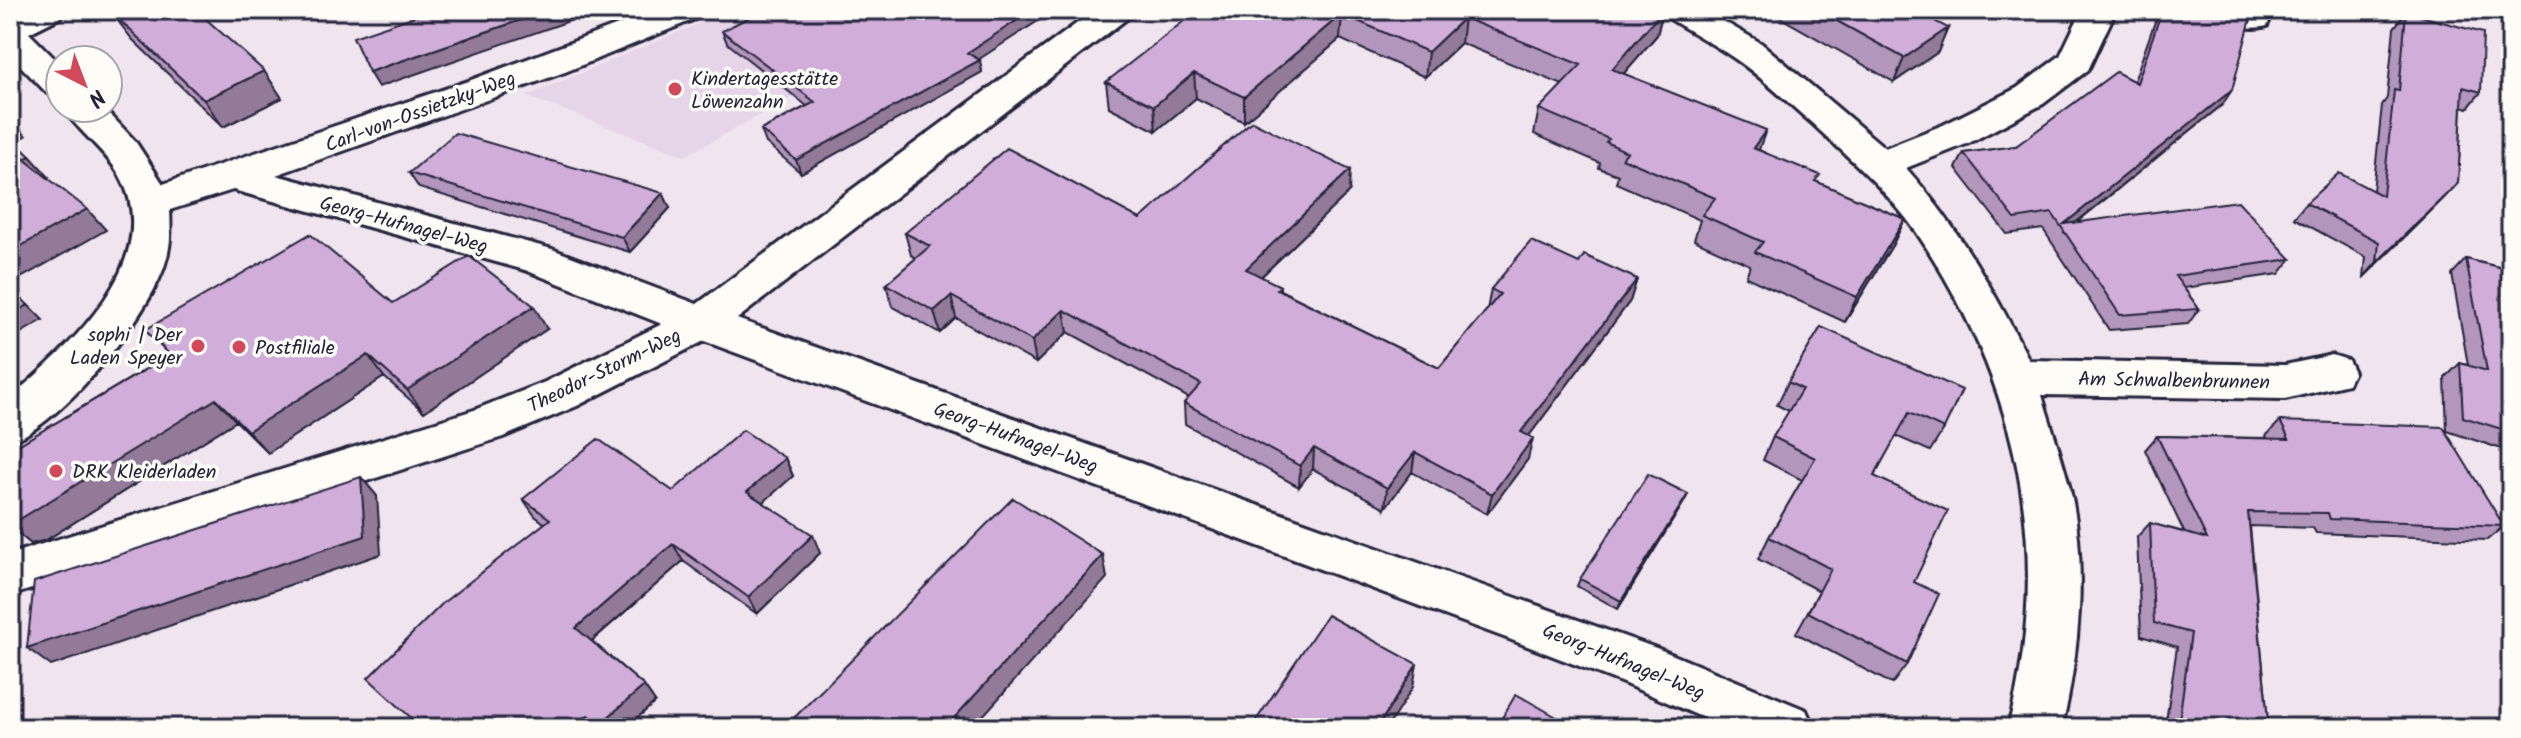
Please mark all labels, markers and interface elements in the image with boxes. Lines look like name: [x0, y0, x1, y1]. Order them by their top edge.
north arrow: [44, 44, 124, 124]
street label: Carl-von-Ossietzky-Weg: [321, 63, 521, 162]
place label: Kindertagesstätte Löwenzahn: [691, 64, 838, 119]
text: N: [79, 79, 113, 115]
marker: Kindertagesstätte Löwenzahn: [666, 80, 684, 98]
street label: Georg-Hufnagel-Weg: [316, 188, 491, 264]
place label: sophi | Der Laden Speyer: [70, 320, 183, 375]
street label: Theodor-Storm-Weg: [523, 321, 687, 423]
place label: Postfiliale: [255, 333, 335, 365]
marker: sophi | Der Laden Speyer: [189, 337, 207, 355]
marker: Postfiliale: [230, 338, 248, 356]
street label: Am Schwalbenbrunnen: [2078, 364, 2270, 400]
street label: Georg-Hufnagel-Weg: [929, 394, 1102, 483]
place label: DRK Kleiderladen: [72, 457, 216, 489]
marker: DRK Kleiderladen: [47, 462, 65, 480]
street label: Georg-Hufnagel-Weg: [1537, 616, 1709, 710]

